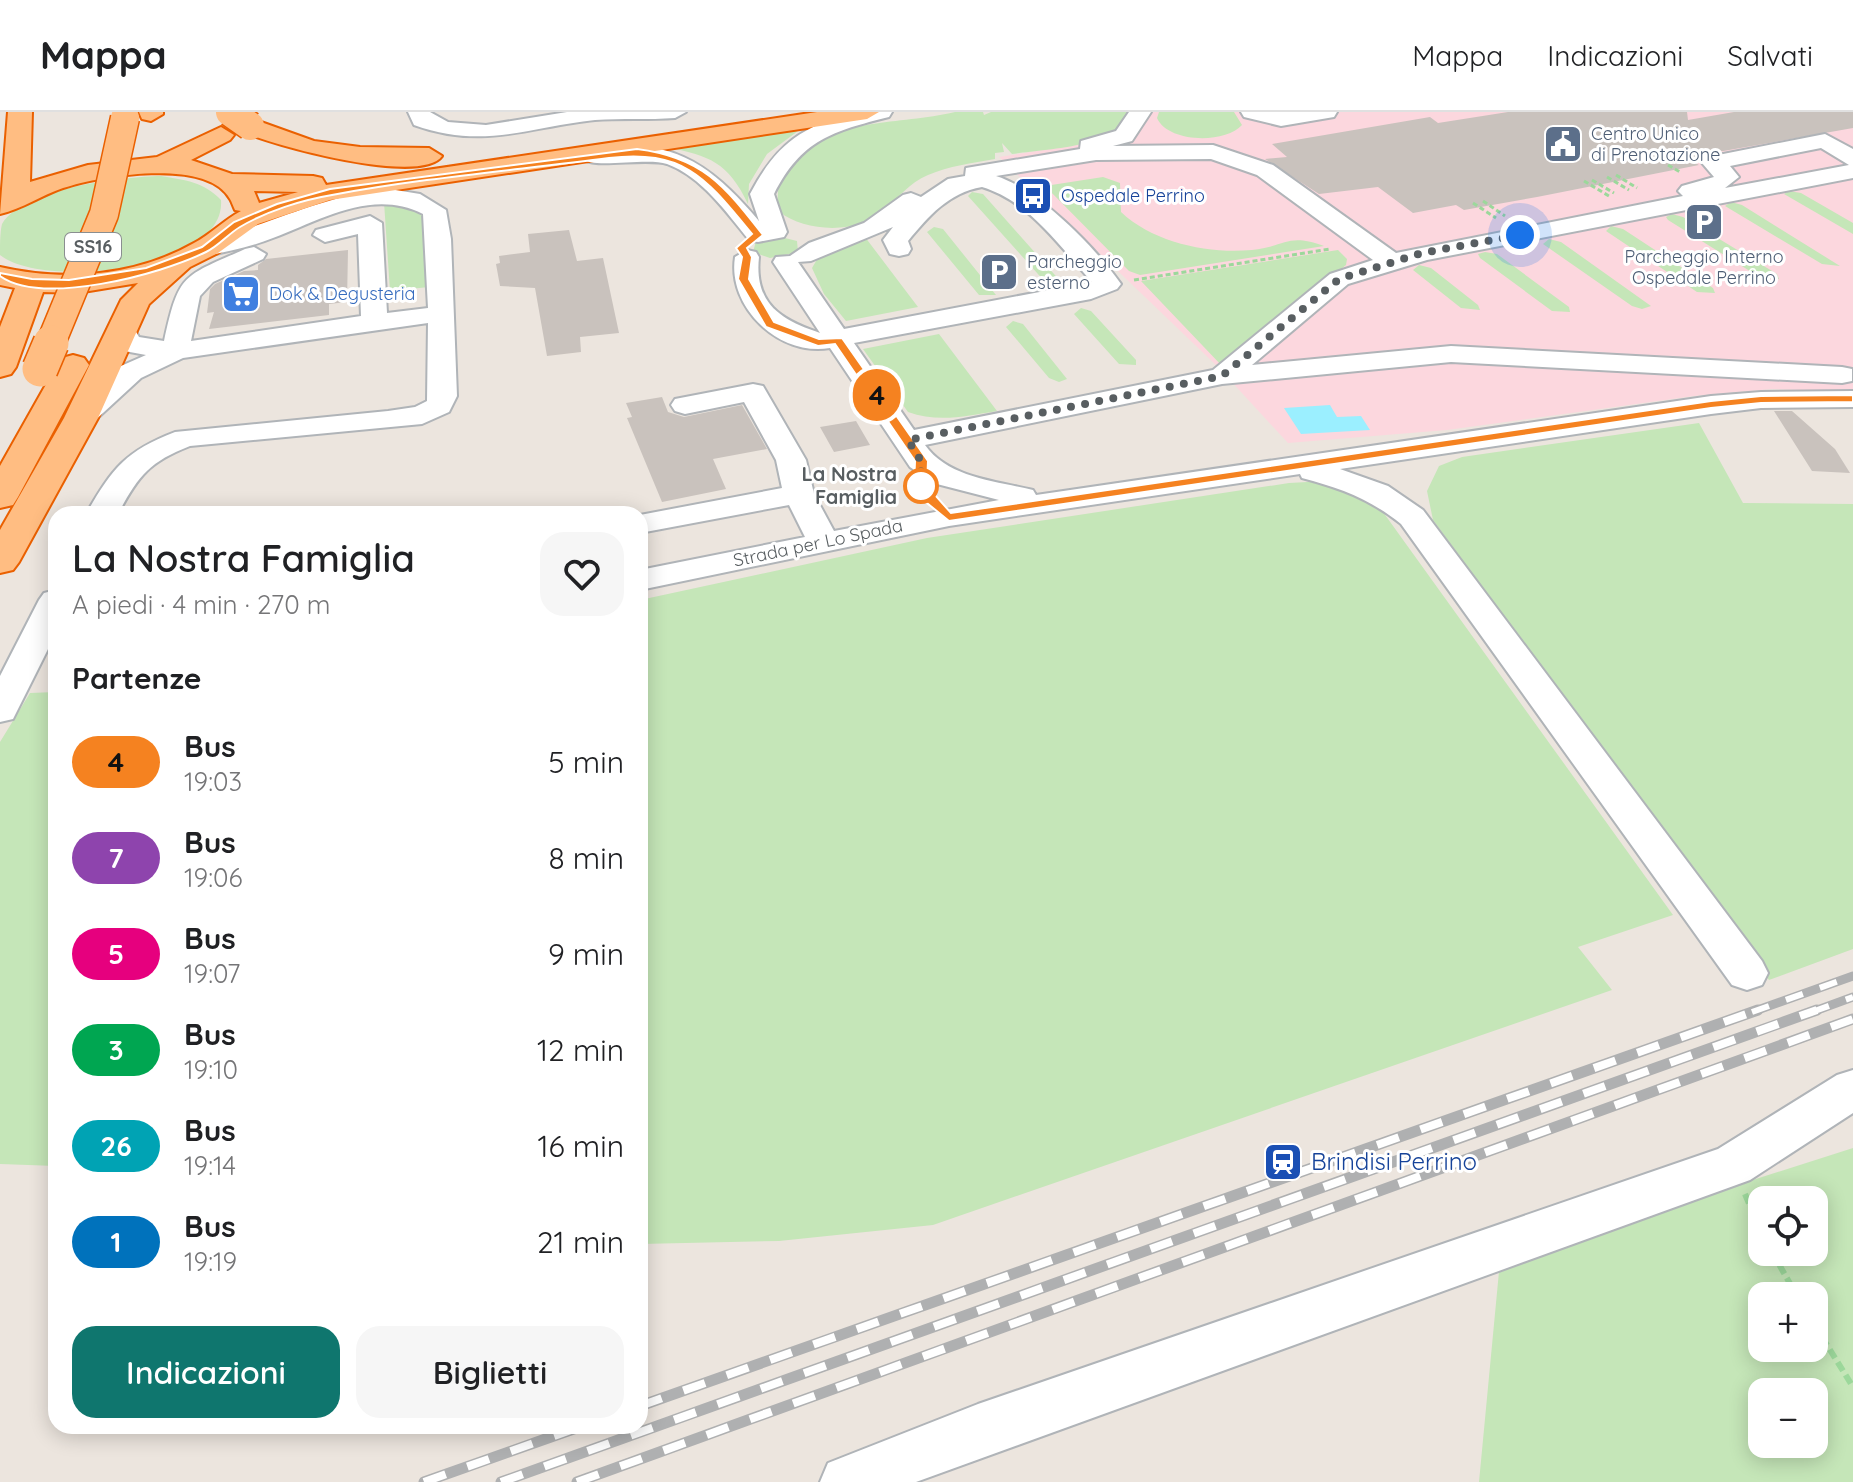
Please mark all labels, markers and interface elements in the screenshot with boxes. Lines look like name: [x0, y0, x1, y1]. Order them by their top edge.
text: Mappa: [40, 31, 167, 79]
text: Mappa: [1412, 38, 1503, 73]
text: Indicazioni: [1547, 38, 1683, 73]
text: Salvati: [1727, 38, 1813, 73]
place label: Centro Unico di Prenotazione: [1591, 122, 1720, 166]
public building icon: Centro Unico di Prenotazione: [1542, 123, 1584, 165]
bus stop icon: Ospedale Perrino: [1012, 175, 1054, 217]
place label: Ospedale Perrino: [1061, 184, 1205, 207]
parking icon: Parcheggio Interno Ospedale Perrino: [1683, 201, 1725, 243]
your location: [1500, 215, 1540, 255]
road number: SS16: [65, 233, 121, 261]
place label: Parcheggio Interno Ospedale Perrino: [1624, 245, 1784, 289]
place label: Parcheggio esterno: [1027, 250, 1122, 294]
parking icon: Parcheggio esterno: [978, 251, 1020, 293]
supermarket icon: Dok & Degusteria: [220, 273, 262, 315]
place label: Dok & Degusteria: [269, 282, 415, 305]
line badge: 4: [851, 369, 903, 421]
text: 4: [869, 377, 885, 412]
place label: La Nostra Famiglia: [802, 461, 897, 509]
marker: La Nostra Famiglia: [904, 469, 938, 503]
street label: Strada per Lo Spada: [731, 513, 905, 572]
button: heart: [540, 532, 624, 616]
text: La Nostra Famiglia: [72, 534, 415, 582]
text: A piedi · 4 min · 270 m: [72, 588, 330, 621]
text: Partenze: [72, 659, 201, 697]
text: Bus: [184, 727, 236, 765]
text: 5 min: [548, 743, 624, 781]
text: 4: [108, 744, 124, 779]
text: 19:03: [184, 765, 242, 798]
text: Bus: [184, 823, 236, 861]
text: 8 min: [548, 839, 624, 877]
text: 7: [108, 840, 124, 875]
text: 19:06: [184, 861, 242, 894]
text: Bus: [184, 919, 236, 957]
text: 9 min: [548, 935, 624, 973]
text: 5: [108, 936, 124, 971]
text: 19:07: [184, 957, 240, 990]
text: Bus: [184, 1015, 236, 1053]
text: 12 min: [537, 1031, 624, 1069]
text: 3: [108, 1032, 124, 1067]
text: 19:10: [184, 1053, 238, 1086]
text: Bus: [184, 1111, 236, 1149]
text: 16 min: [537, 1127, 624, 1165]
text: 26: [100, 1128, 132, 1163]
station icon: Brindisi Perrino: [1262, 1141, 1304, 1183]
place label: Brindisi Perrino: [1311, 1146, 1477, 1176]
text: 19:14: [184, 1149, 236, 1182]
map controls: [1748, 1186, 1828, 1458]
button: locate: [1748, 1186, 1828, 1266]
text: Bus: [184, 1207, 236, 1245]
text: 21 min: [537, 1223, 624, 1261]
text: 1: [111, 1224, 121, 1259]
text: 19:19: [184, 1245, 237, 1278]
button: +: [1748, 1282, 1828, 1362]
button: Indicazioni: [72, 1326, 340, 1418]
button: Biglietti: [356, 1326, 624, 1418]
button: −: [1748, 1378, 1828, 1458]

